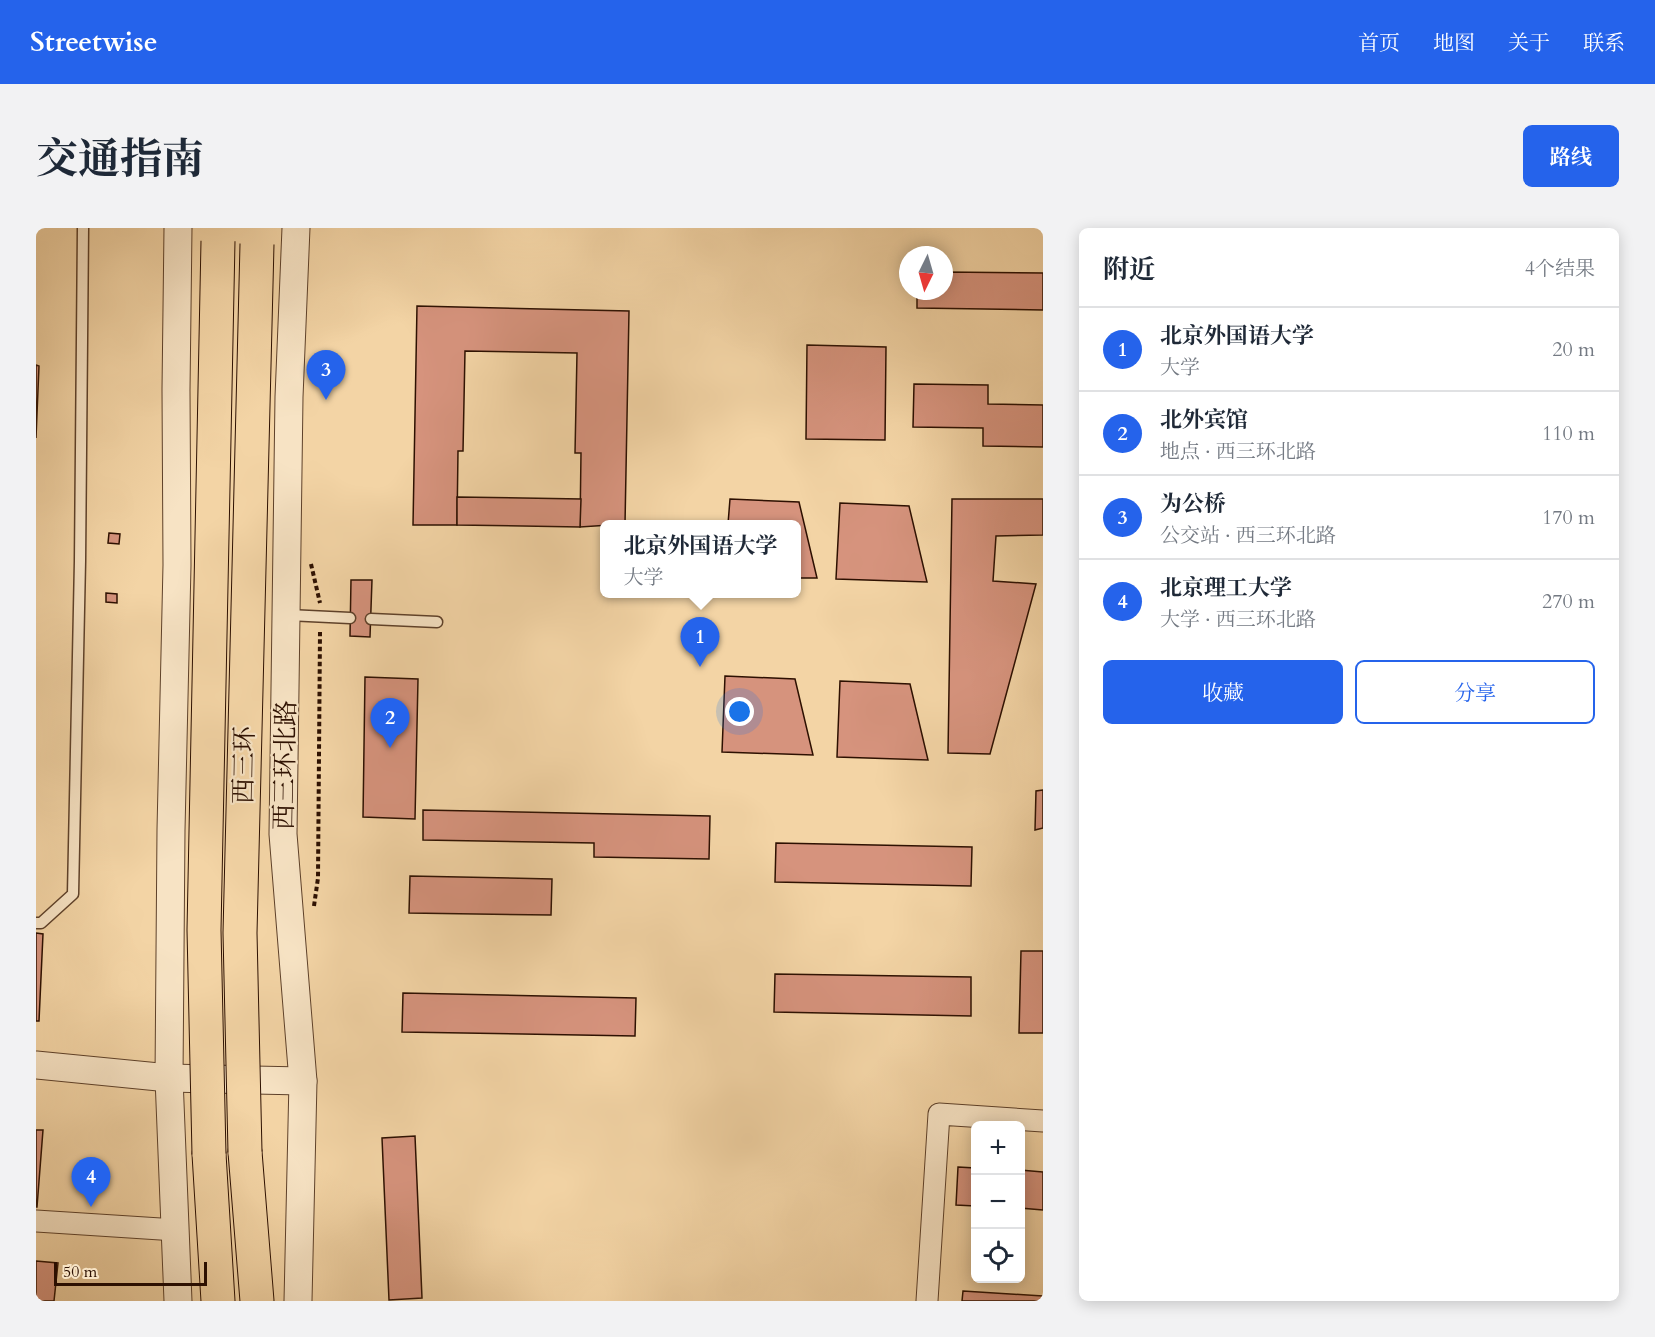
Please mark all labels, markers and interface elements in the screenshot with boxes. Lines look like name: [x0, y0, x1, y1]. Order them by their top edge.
text: Streetwise: [30, 23, 158, 61]
text: 首页: [1358, 29, 1400, 58]
text: 地图: [1433, 29, 1475, 58]
text: 关于: [1508, 29, 1550, 58]
text: 联系: [1583, 29, 1625, 58]
button: 路线: [1523, 125, 1619, 187]
text: 交通指南: [36, 131, 204, 188]
north arrow: [899, 246, 953, 300]
text: 附近: [1103, 252, 1155, 287]
text: 4个结果: [1525, 255, 1595, 282]
text: 北京外国语大学: [1160, 321, 1314, 351]
text: 1: [1117, 336, 1128, 363]
text: 20 m: [1552, 336, 1595, 363]
pin: 3: [306, 350, 346, 400]
text: 大学: [1160, 354, 1200, 381]
text: 北外宾馆: [1160, 405, 1248, 435]
text: 2: [1117, 420, 1128, 447]
text: 110 m: [1542, 420, 1595, 447]
text: 地点 · 西三环北路: [1160, 438, 1316, 465]
text: 为公桥: [1160, 489, 1226, 519]
text: 3: [1117, 504, 1128, 531]
text: 170 m: [1542, 504, 1595, 531]
popup: [600, 520, 801, 598]
text: 公交站 · 西三环北路: [1160, 522, 1336, 549]
text: 北京外国语大学: [623, 531, 778, 561]
text: 大学: [623, 564, 663, 591]
text: 北京理工大学: [1160, 573, 1292, 603]
text: 4: [1117, 588, 1128, 615]
text: 270 m: [1542, 588, 1595, 615]
text: 大学 · 西三环北路: [1160, 606, 1316, 633]
pin: 1: [680, 618, 720, 667]
button: 收藏: [1103, 660, 1343, 724]
button: 分享: [1355, 660, 1595, 724]
your location: [725, 697, 754, 726]
pin: 2: [370, 698, 410, 748]
street label: 西三环北路: [266, 700, 304, 830]
street label: 西三环: [226, 726, 262, 804]
map controls: [971, 1121, 1025, 1283]
button: +: [971, 1121, 1025, 1175]
pin: 4: [72, 1158, 110, 1207]
button: −: [971, 1175, 1025, 1229]
button: locate: [971, 1229, 1025, 1283]
scale bar: [54, 1259, 207, 1286]
text: 50 m: [63, 1261, 97, 1283]

